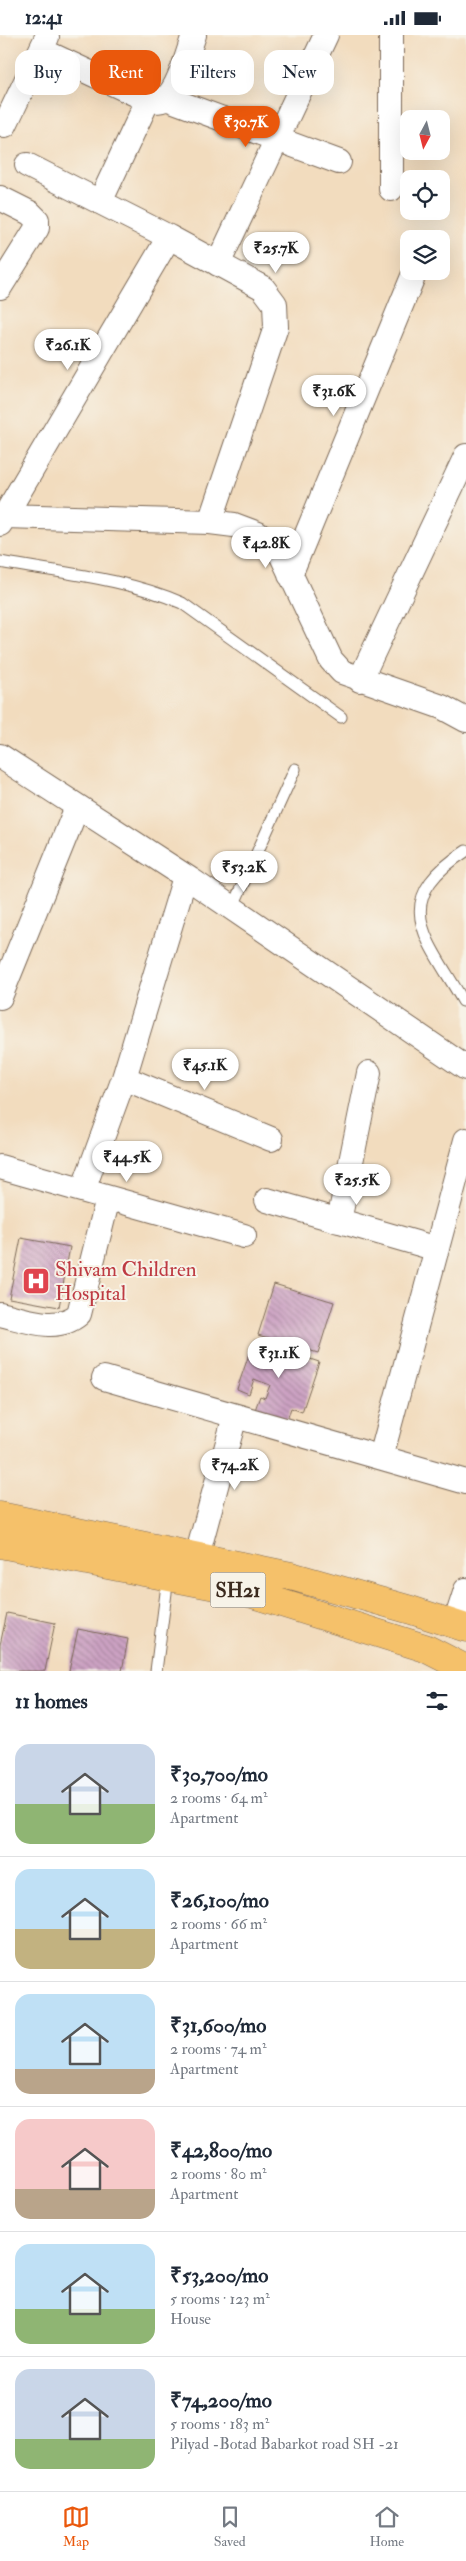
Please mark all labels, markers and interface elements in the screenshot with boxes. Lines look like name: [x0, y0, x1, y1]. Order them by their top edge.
text: 12:41: [25, 6, 63, 30]
chip: Buy: [15, 50, 80, 95]
chip: Rent: [90, 50, 161, 95]
chip: Filters: [171, 50, 254, 95]
chip: New: [264, 50, 334, 95]
pin: ₹30.7K: [205, 105, 287, 148]
north arrow: [400, 110, 450, 160]
map controls: [400, 110, 450, 280]
text: ₹30.7K: [224, 112, 268, 132]
button: locate: [400, 170, 450, 220]
button: layers: [400, 230, 450, 280]
pin: ₹25.7K: [235, 231, 317, 274]
text: ₹25.7K: [254, 238, 298, 258]
pin: ₹26.1K: [27, 329, 109, 371]
text: ₹26.1K: [45, 335, 91, 355]
pin: ₹31.6K: [293, 375, 375, 417]
text: ₹31.6K: [312, 381, 356, 401]
pin: ₹42.8K: [225, 527, 307, 569]
text: ₹42.8K: [242, 533, 290, 553]
pin: ₹53.2K: [203, 851, 285, 893]
text: ₹53.2K: [222, 857, 266, 877]
pin: ₹45.1K: [164, 1049, 246, 1091]
text: ₹45.1K: [183, 1055, 227, 1075]
pin: ₹44.5K: [86, 1141, 168, 1183]
text: ₹44.5K: [103, 1147, 151, 1167]
pin: ₹25.5K: [316, 1163, 398, 1206]
text: ₹25.5K: [334, 1170, 380, 1190]
place label: Shivam Children Hospital: [55, 1256, 197, 1307]
hospital icon: Shivam Children Hospital: [21, 1266, 51, 1296]
pin: ₹31.1K: [238, 1337, 320, 1379]
text: ₹31.1K: [258, 1343, 300, 1363]
pin: ₹74.2K: [194, 1449, 276, 1491]
text: ₹74.2K: [211, 1455, 259, 1475]
road number: SH21: [210, 1573, 266, 1607]
icon: filters: [423, 1687, 451, 1715]
text: 11 homes: [15, 1688, 88, 1715]
text: ₹30,700/mo: [170, 1761, 268, 1788]
icon: home: [55, 1764, 115, 1824]
text: 2 rooms · 64 m²: [170, 1788, 268, 1808]
text: Apartment: [170, 1808, 238, 1828]
text: ₹26,100/mo: [170, 1887, 269, 1914]
icon: home: [55, 1889, 115, 1949]
text: 2 rooms · 66 m²: [170, 1914, 267, 1934]
text: Apartment: [170, 1934, 238, 1954]
text: ₹31,600/mo: [170, 2012, 266, 2039]
icon: home: [55, 2014, 115, 2074]
text: 2 rooms · 74 m²: [170, 2039, 266, 2059]
text: Apartment: [170, 2059, 238, 2079]
text: ₹42,800/mo: [170, 2137, 272, 2164]
icon: home: [55, 2139, 115, 2199]
text: 2 rooms · 80 m²: [170, 2164, 267, 2184]
text: Apartment: [170, 2184, 238, 2204]
text: ₹53,200/mo: [170, 2262, 268, 2289]
icon: home: [55, 2264, 115, 2324]
text: 5 rooms · 123 m²: [170, 2289, 270, 2309]
text: House: [170, 2309, 211, 2329]
text: ₹74,200/mo: [170, 2387, 272, 2414]
icon: home: [55, 2389, 115, 2449]
text: 5 rooms · 183 m²: [170, 2414, 269, 2434]
text: Pilyad -Botad Babarkot road SH -21: [170, 2434, 399, 2454]
tab: Map: [62, 2503, 90, 2550]
tab: Saved: [214, 2503, 246, 2550]
tab: Home: [369, 2503, 404, 2550]

